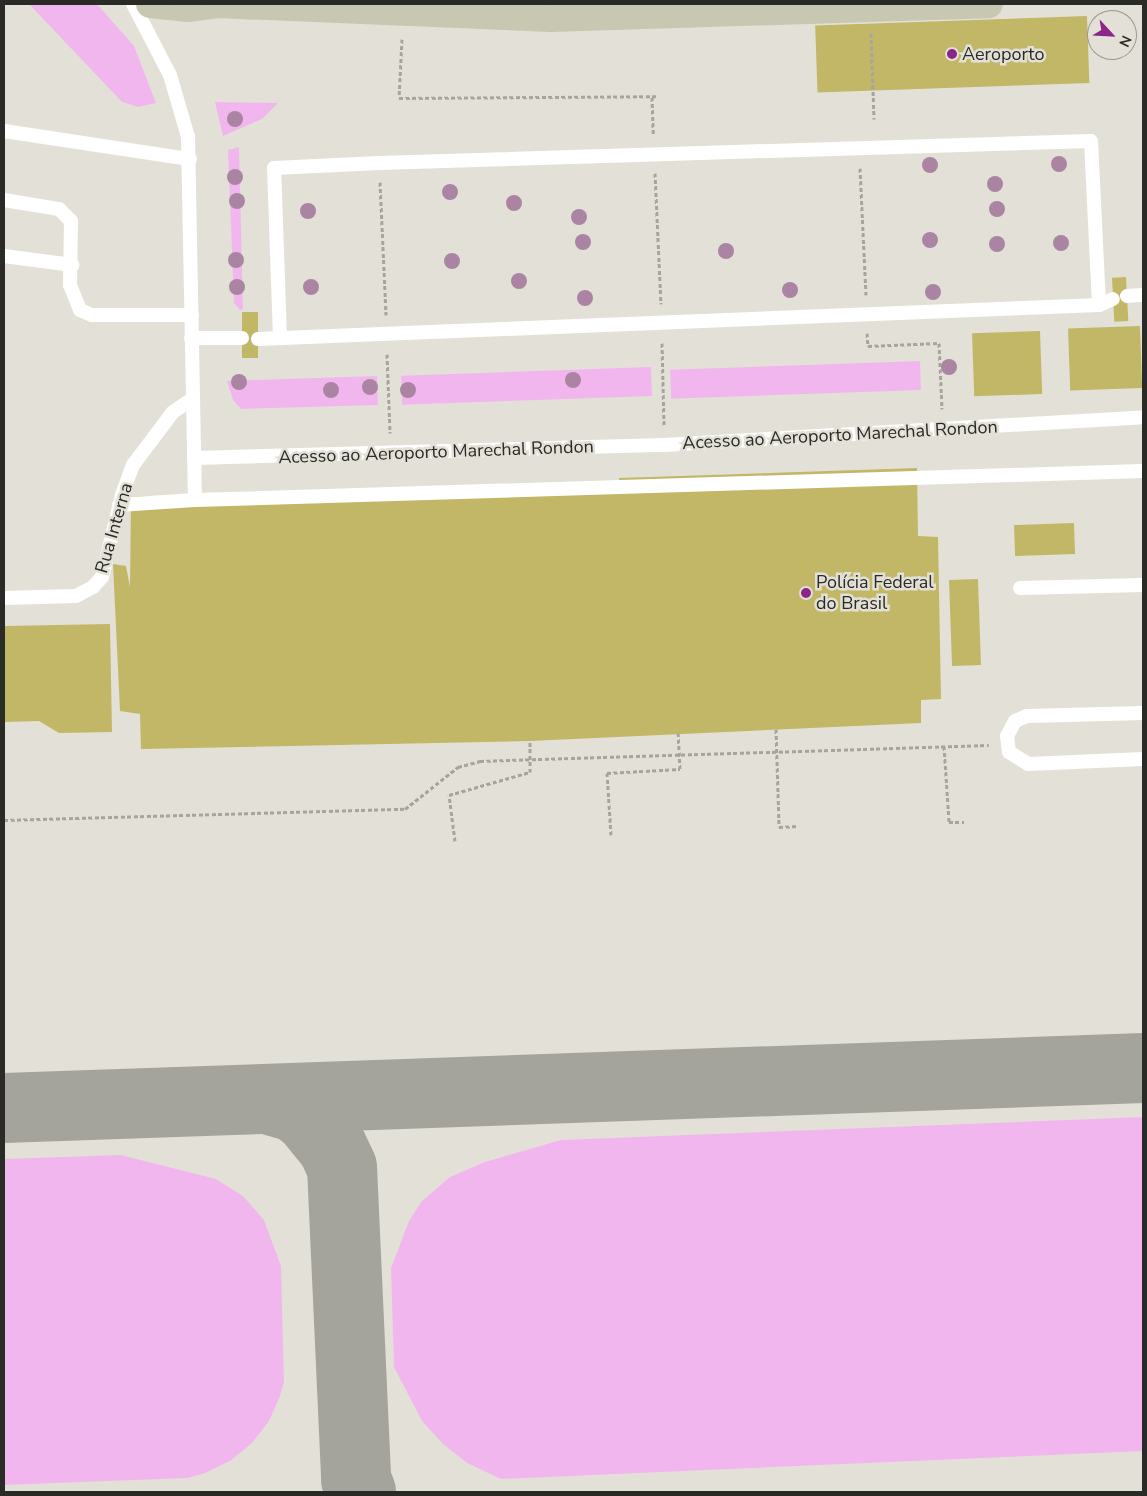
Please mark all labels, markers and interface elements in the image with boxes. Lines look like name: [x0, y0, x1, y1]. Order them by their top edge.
north arrow: [1087, 10, 1137, 60]
text: N: [1114, 32, 1136, 50]
place label: Aeroporto: [962, 43, 1045, 65]
marker: Aeroporto: [946, 48, 958, 60]
street label: Acesso ao Aeroporto Marechal Rondon: [682, 416, 998, 454]
street label: Acesso ao Aeroporto Marechal Rondon: [278, 436, 594, 468]
street label: Rua Interna: [91, 480, 137, 576]
place label: Polícia Federal do Brasil: [816, 572, 934, 614]
marker: Polícia Federal do Brasil: [800, 587, 812, 599]

